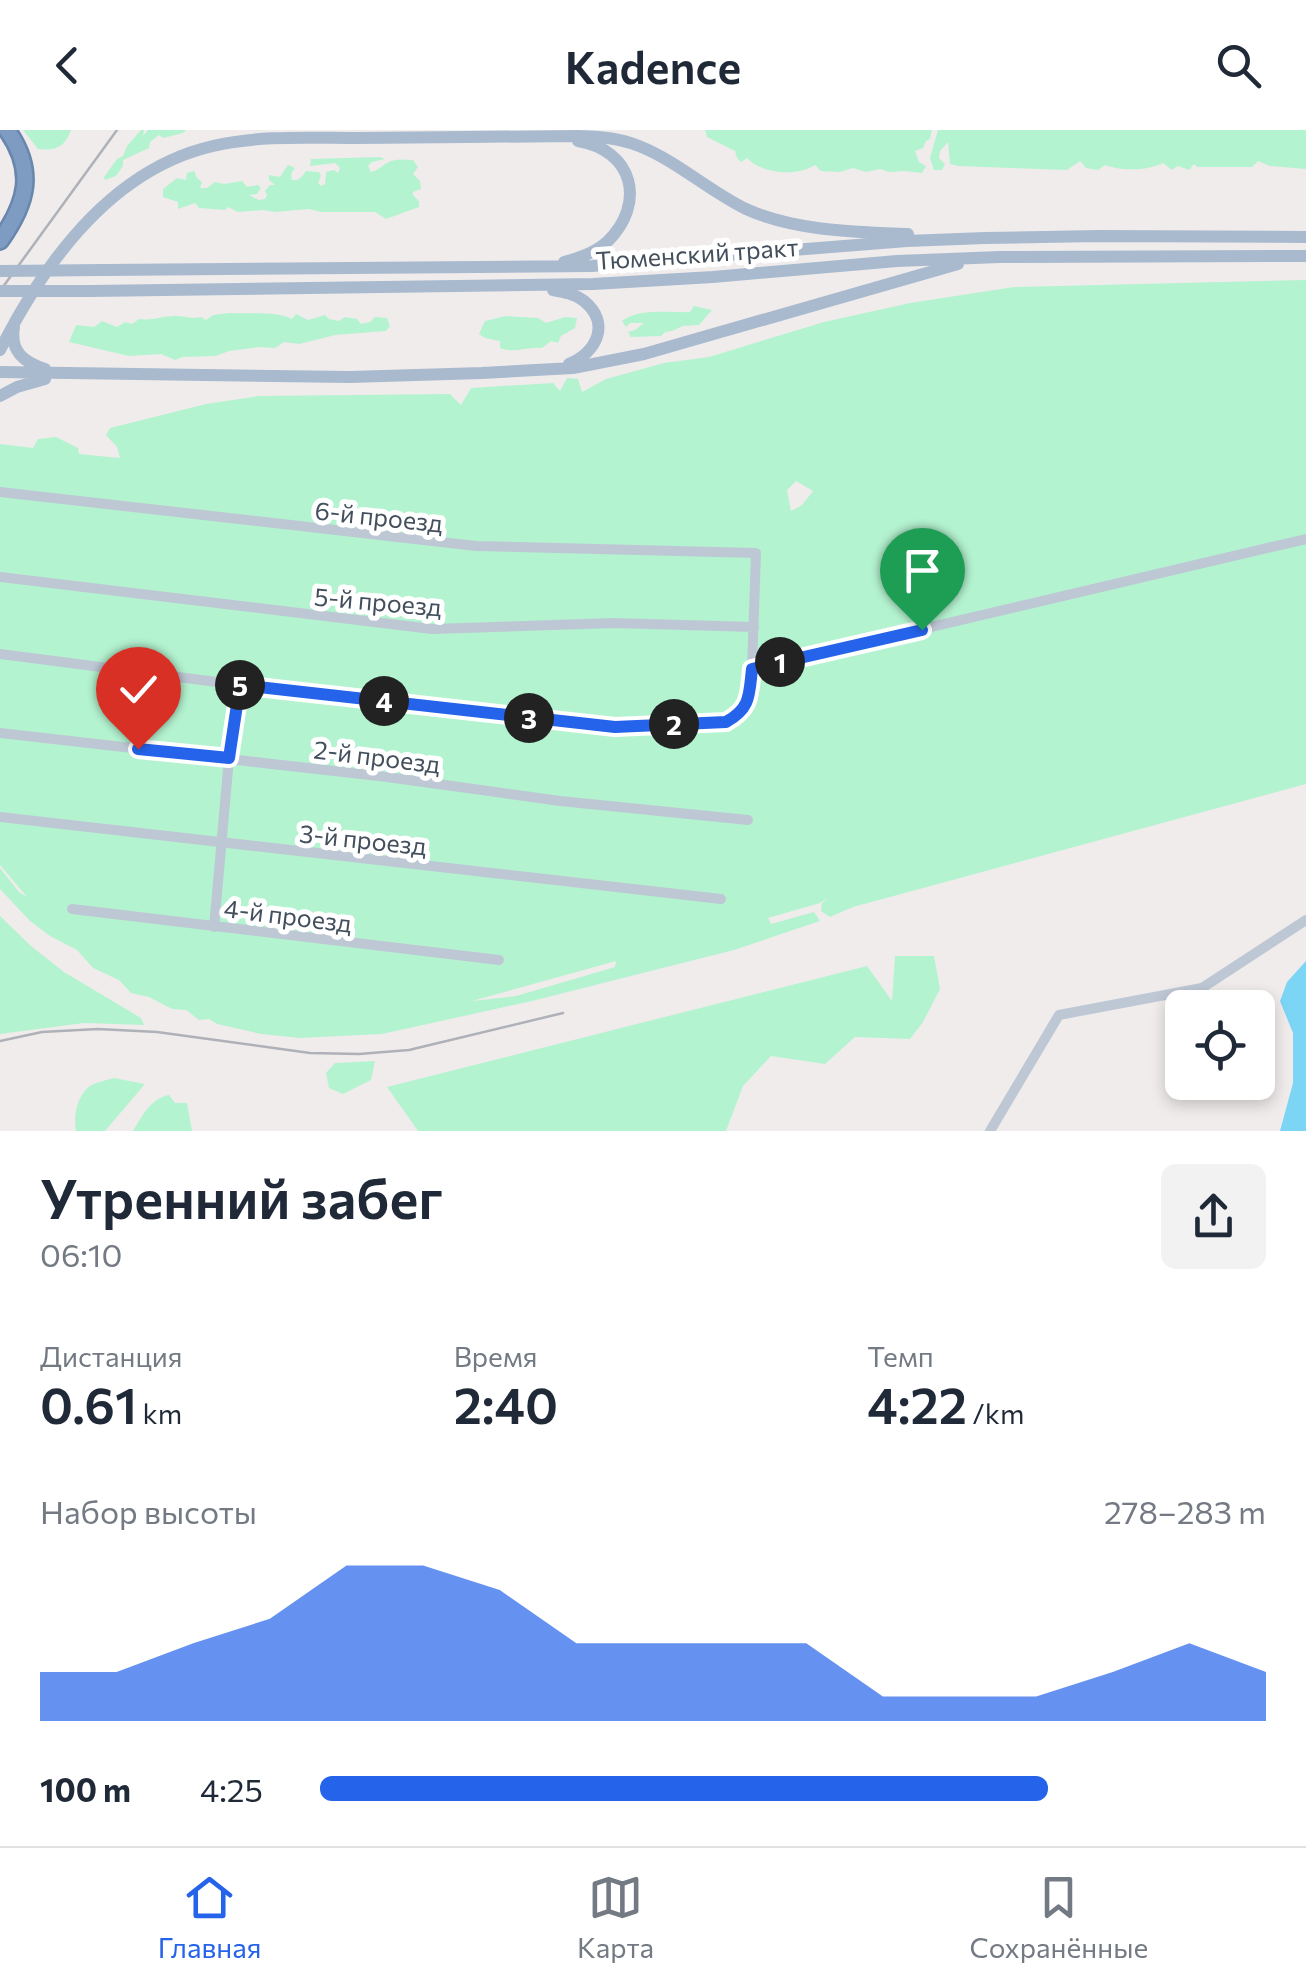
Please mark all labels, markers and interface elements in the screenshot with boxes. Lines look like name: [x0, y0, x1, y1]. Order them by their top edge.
icon: back: [40, 38, 95, 93]
text: Kadence: [565, 38, 741, 93]
icon: search: [1211, 38, 1266, 93]
street label: Тюменский тракт: [595, 231, 800, 275]
street label: 6-й проезд: [313, 494, 445, 538]
pin: [880, 528, 965, 631]
icon: arrive: [895, 543, 950, 598]
street label: 5-й проезд: [313, 580, 443, 622]
pin: 1: [755, 637, 805, 687]
text: 1: [774, 645, 786, 679]
pin: [96, 647, 181, 750]
pin: 5: [215, 660, 265, 710]
icon: check: [111, 662, 166, 717]
text: 5: [232, 668, 248, 702]
pin: 4: [359, 676, 409, 726]
text: 4: [375, 684, 393, 718]
pin: 3: [504, 693, 554, 743]
pin: 2: [649, 699, 699, 749]
text: 3: [521, 701, 537, 735]
text: 2: [666, 707, 682, 741]
street label: 2-й проезд: [312, 733, 442, 779]
street label: 3-й проезд: [298, 817, 428, 861]
street label: 4-й проезд: [222, 892, 354, 938]
map controls: [1165, 990, 1275, 1100]
button: locate: [1165, 990, 1275, 1100]
text: Утренний забег: [40, 1163, 443, 1230]
button: share: [1161, 1164, 1266, 1269]
text: 06:10: [40, 1234, 122, 1274]
text: Дистанция: [40, 1339, 183, 1373]
text: Время: [454, 1339, 538, 1373]
text: Темп: [867, 1339, 934, 1373]
text: 0.61: [40, 1373, 137, 1434]
text: 2:40: [454, 1373, 558, 1434]
text: 4:22: [867, 1373, 967, 1434]
text: km: [137, 1396, 182, 1430]
text: /km: [967, 1396, 1024, 1430]
text: Набор высоты: [40, 1491, 257, 1531]
text: 278–283 m: [1104, 1491, 1266, 1531]
text: 100 m: [40, 1769, 131, 1809]
text: 4:25: [200, 1769, 263, 1809]
tab: Главная: [158, 1870, 262, 1964]
tab: Карта: [577, 1870, 654, 1964]
tab: Сохранённые: [970, 1870, 1148, 1964]

